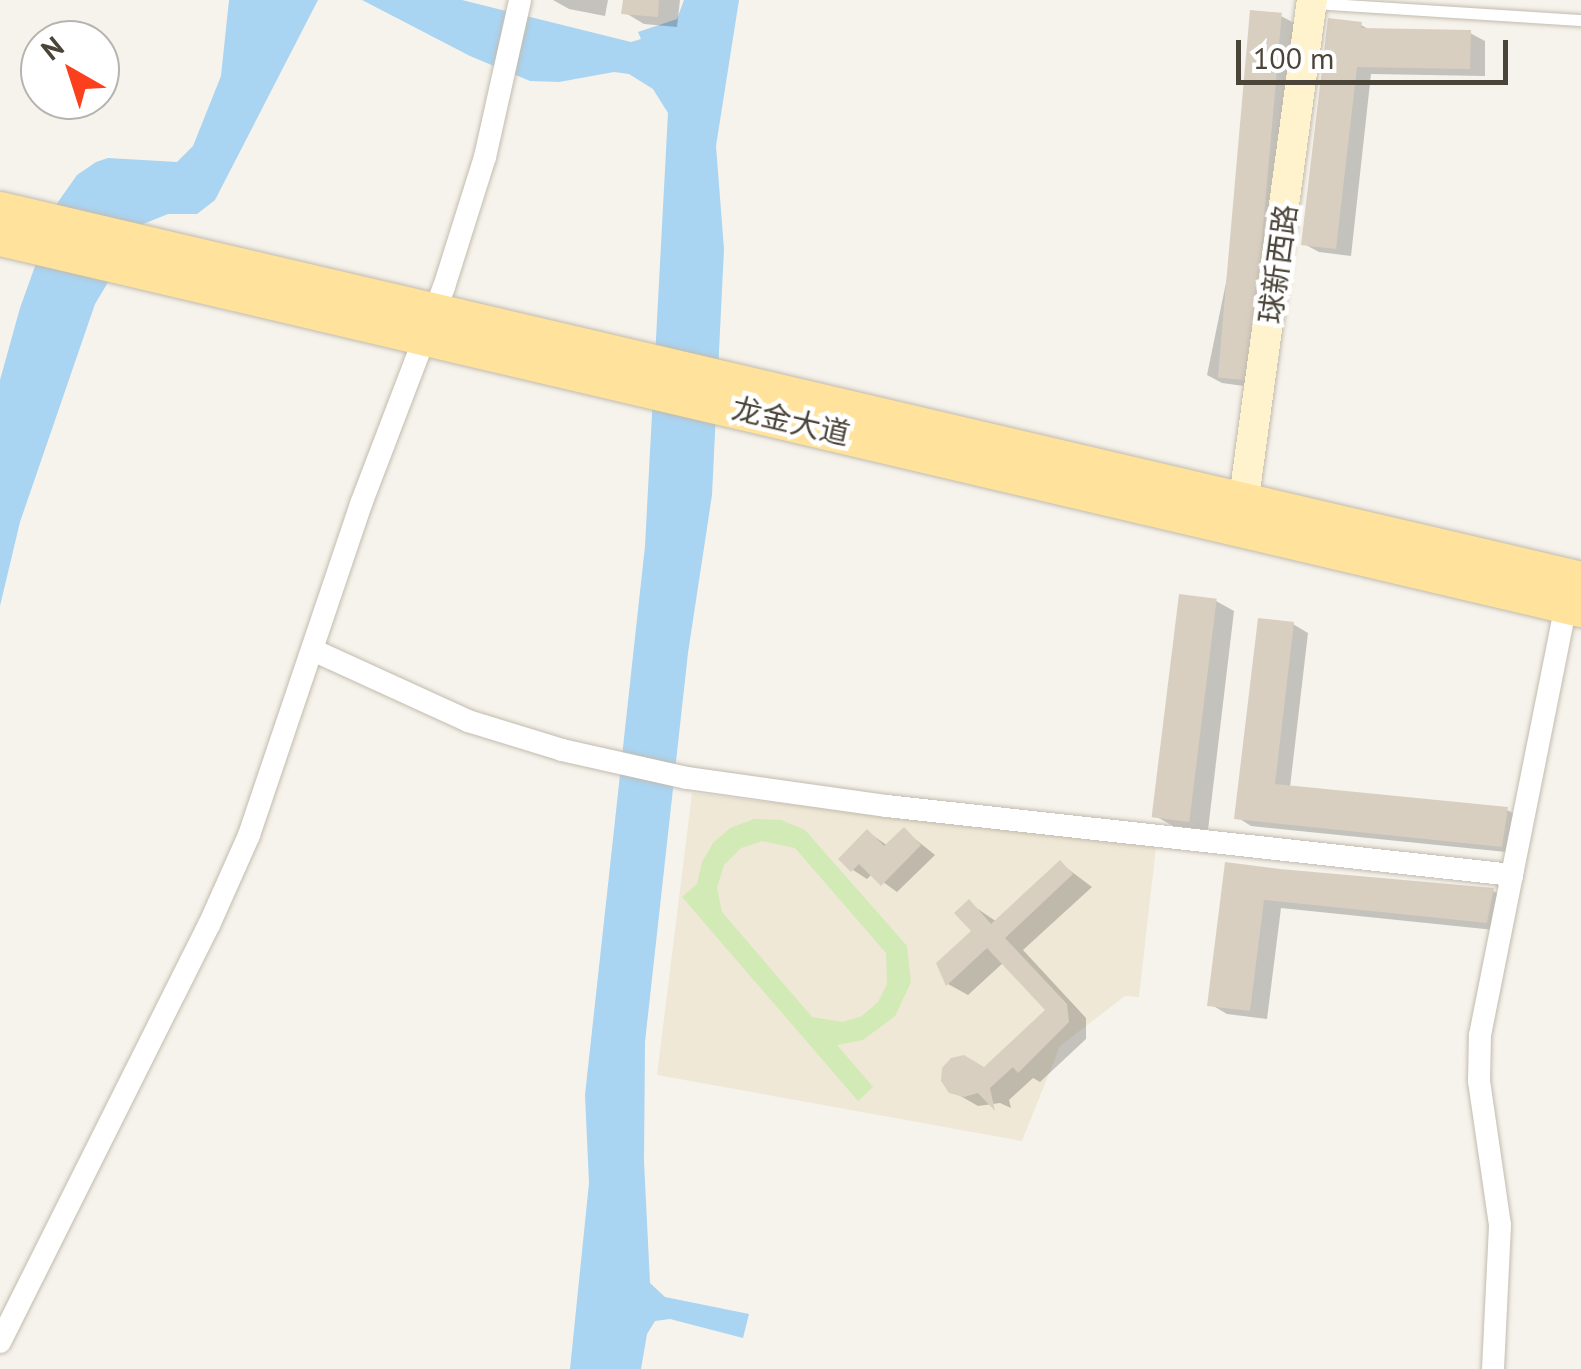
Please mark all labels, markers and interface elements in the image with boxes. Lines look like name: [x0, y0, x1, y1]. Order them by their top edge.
north arrow: [20, 20, 120, 120]
scale bar: [1241, 20, 1514, 82]
text: N: [33, 28, 71, 68]
text: 100 m: [1253, 38, 1334, 77]
street label: 球新西路: [1252, 202, 1304, 326]
street label: 龙金大道: [728, 390, 854, 452]

